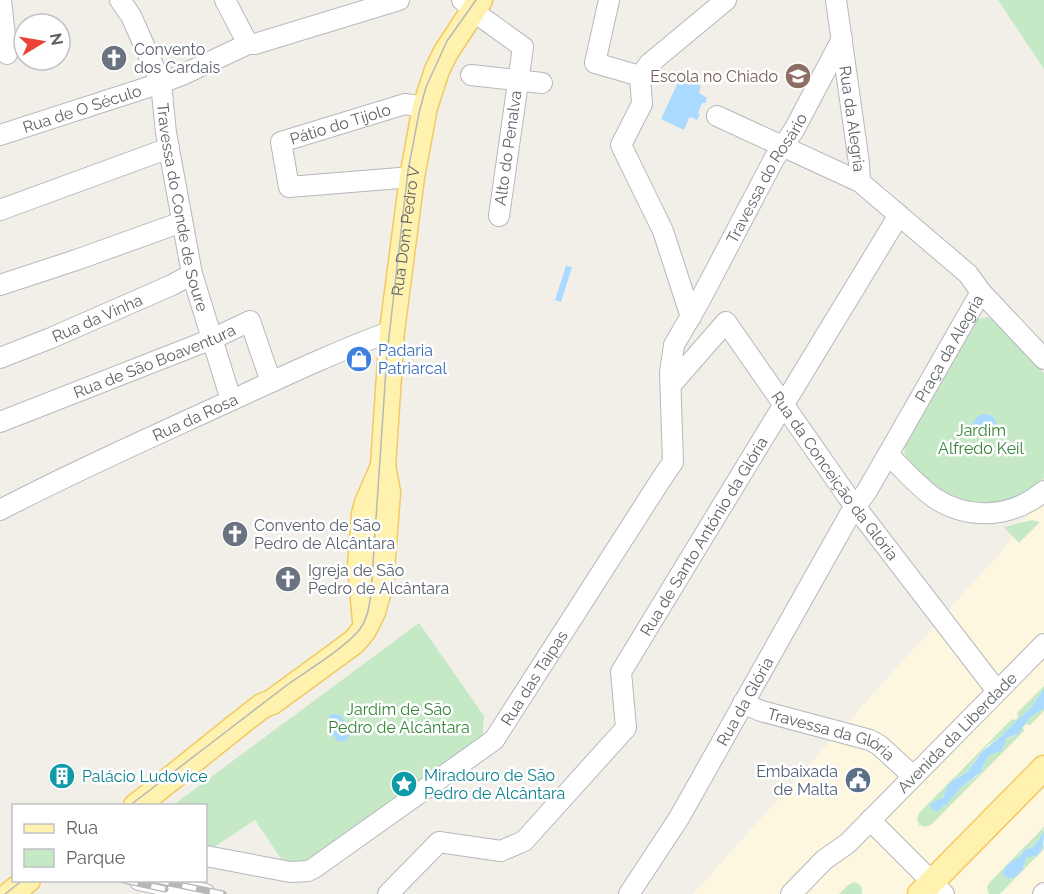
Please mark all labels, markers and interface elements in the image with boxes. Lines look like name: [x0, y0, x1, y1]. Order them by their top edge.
north arrow: [12, 12, 72, 72]
text: N: [46, 31, 67, 47]
place label: Convento dos Cardais: [134, 40, 221, 77]
church icon: Convento dos Cardais: [99, 43, 129, 73]
school or university icon: Escola no Chiado: [783, 61, 813, 91]
street label: Rua da Alegria: [836, 64, 869, 173]
place label: Escola no Chiado: [650, 67, 778, 86]
street label: Rua de O Século: [20, 81, 144, 137]
street label: Alto do Penalva: [491, 89, 525, 207]
street label: Pátio do Tijolo: [287, 99, 393, 148]
street label: Travessa do Conde de Soure: [154, 102, 213, 314]
street label: Travessa do Rosário: [722, 110, 811, 246]
street label: Rua Dom Pedro V: [387, 164, 423, 297]
street label: Rua da Vinha: [49, 290, 145, 346]
street label: Praça da Alegria: [911, 291, 987, 405]
street label: Rua de São Boaventura: [71, 320, 239, 402]
place label: Padaria Patriarcal: [378, 341, 448, 378]
shop icon: Padaria Patriarcal: [344, 344, 374, 374]
street label: Rua da Conceição da Glória: [768, 387, 902, 564]
street label: Rua da Rosa: [149, 389, 241, 445]
park label: Jardim Alfredo Keil: [938, 421, 1025, 458]
street label: Rua de Santo António da Glória: [636, 433, 771, 639]
place label: Convento de São Pedro de Alcântara: [254, 516, 395, 553]
church icon: Convento de São Pedro de Alcântara: [220, 519, 250, 549]
place label: Igreja de São Pedro de Alcântara: [308, 561, 449, 598]
church icon: Igreja de São Pedro de Alcântara: [273, 564, 303, 594]
street label: Rua das Taipas: [496, 626, 572, 729]
street label: Rua da Glória: [712, 654, 777, 749]
street label: Avenida da Liberdade: [893, 668, 1020, 797]
park label: Jardim de São Pedro de Alcântara: [328, 700, 470, 737]
street label: Travessa da Glória: [765, 704, 899, 764]
building icon: Palácio Ludovice: [47, 761, 77, 791]
place label: Embaixada de Malta: [756, 762, 838, 799]
public building icon: Embaixada de Malta: [843, 765, 873, 795]
place label: Miradouro de São Pedro de Alcântara: [424, 766, 565, 803]
place label: Palácio Ludovice: [82, 767, 208, 786]
place icon: Miradouro de São Pedro de Alcântara: [389, 769, 419, 799]
legend: [12, 804, 207, 882]
text: Rua: [66, 817, 98, 838]
text: Parque: [66, 847, 126, 868]

